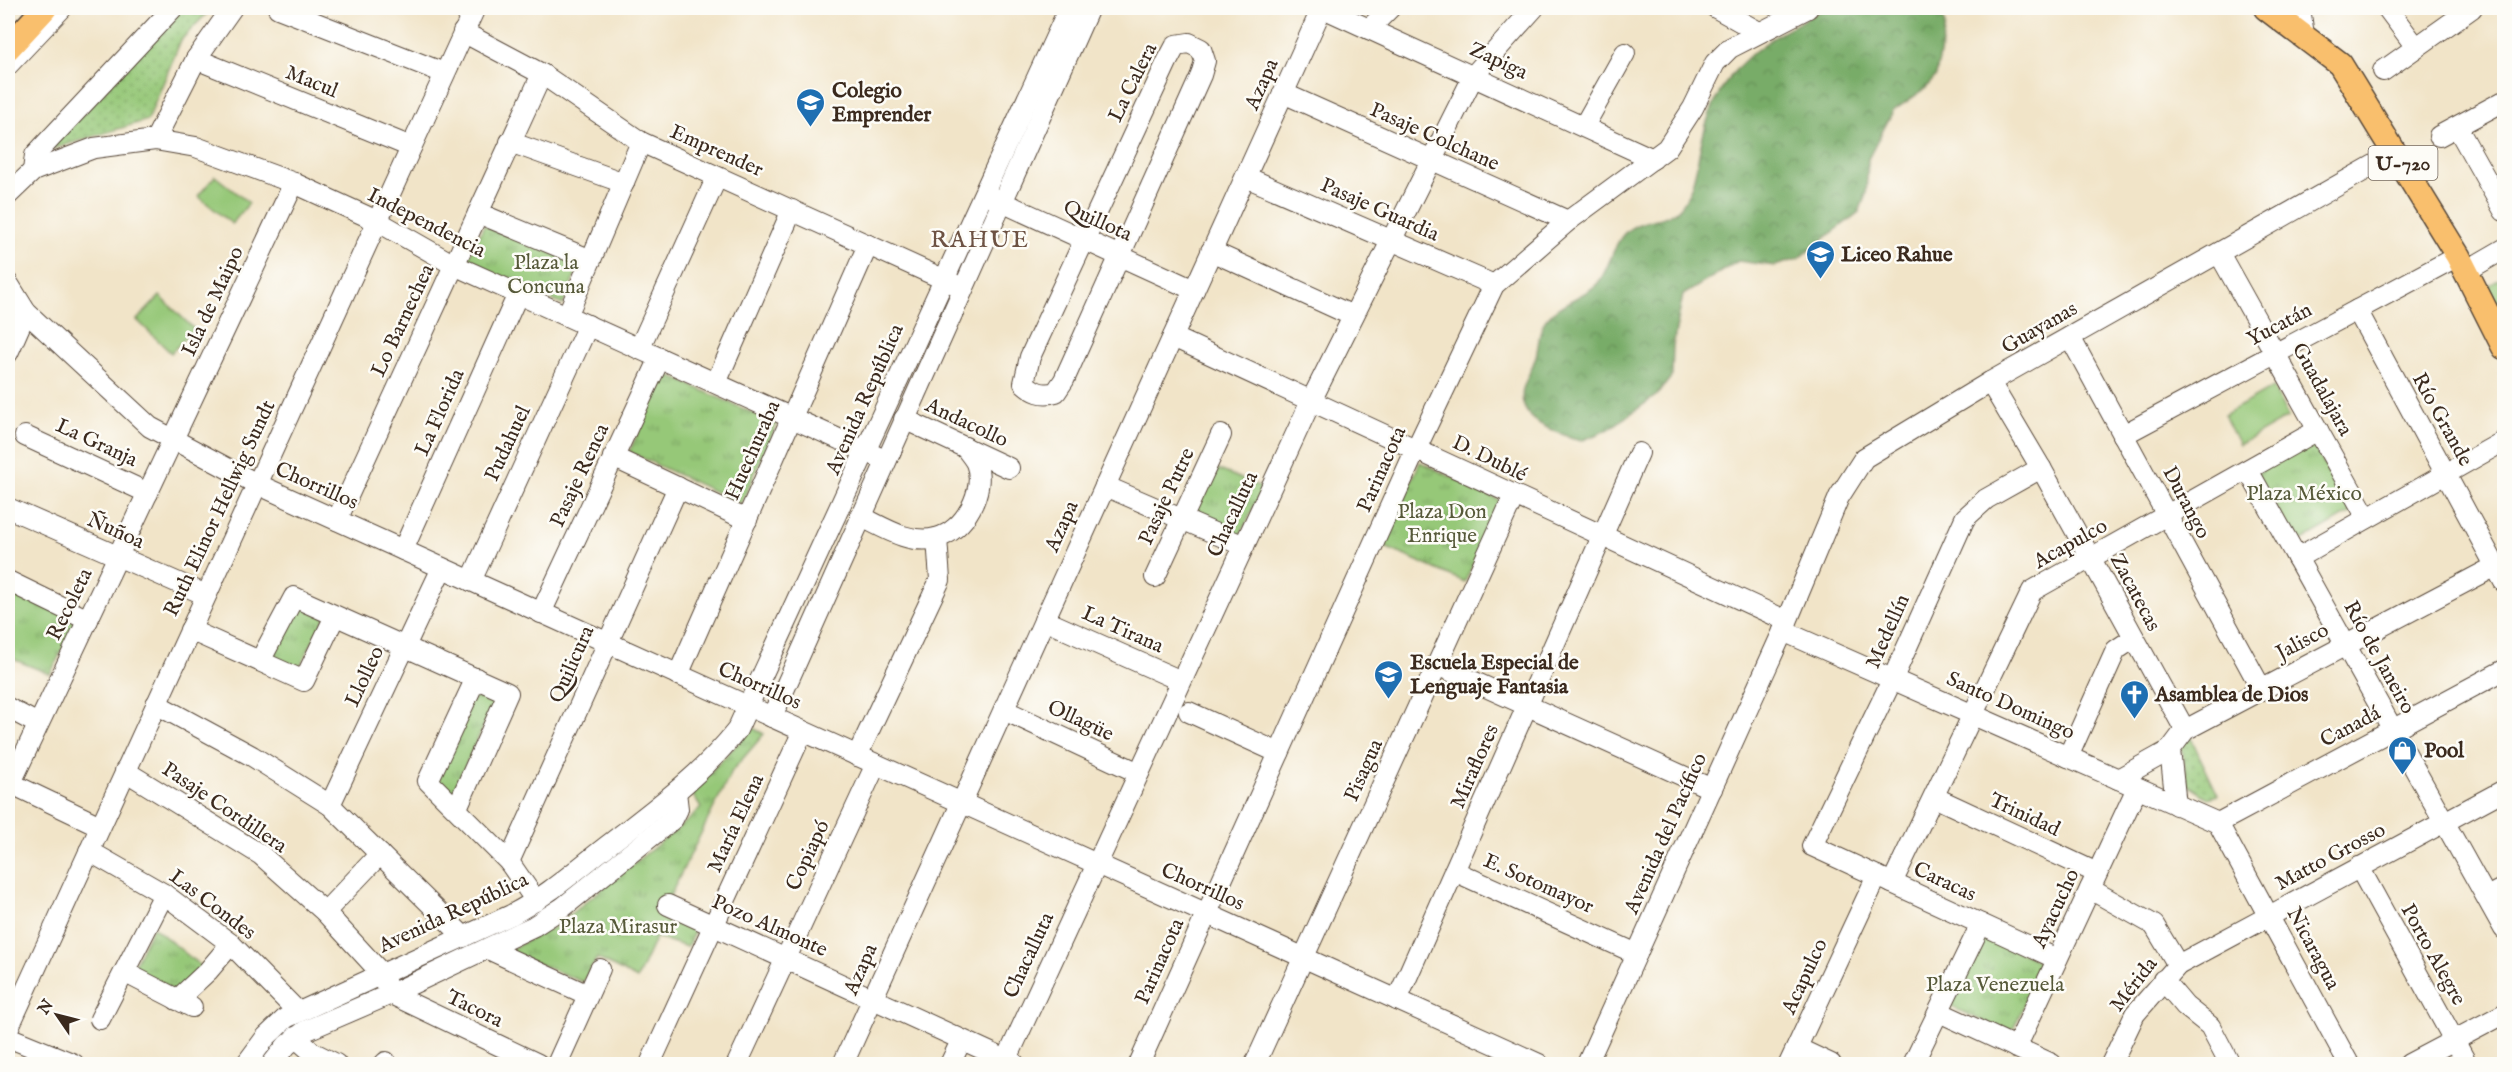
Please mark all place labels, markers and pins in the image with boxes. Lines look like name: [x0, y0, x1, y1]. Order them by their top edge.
place label: Colegio Emprender: [832, 78, 931, 129]
school or university icon: Colegio Emprender: [795, 86, 827, 128]
school or university icon: Liceo Rahue: [1804, 238, 1836, 280]
place label: Liceo Rahue: [1841, 242, 1953, 269]
place label: Escuela Especial de Lenguaje Fantasia: [1410, 650, 1579, 701]
school or university icon: Escuela Especial de Lenguaje Fantasia: [1373, 658, 1405, 700]
church icon: Asamblea de Dios: [2118, 678, 2150, 720]
place label: Asamblea de Dios: [2154, 682, 2308, 709]
shop icon: Pool: [2387, 734, 2419, 776]
place label: Pool: [2424, 738, 2465, 765]

